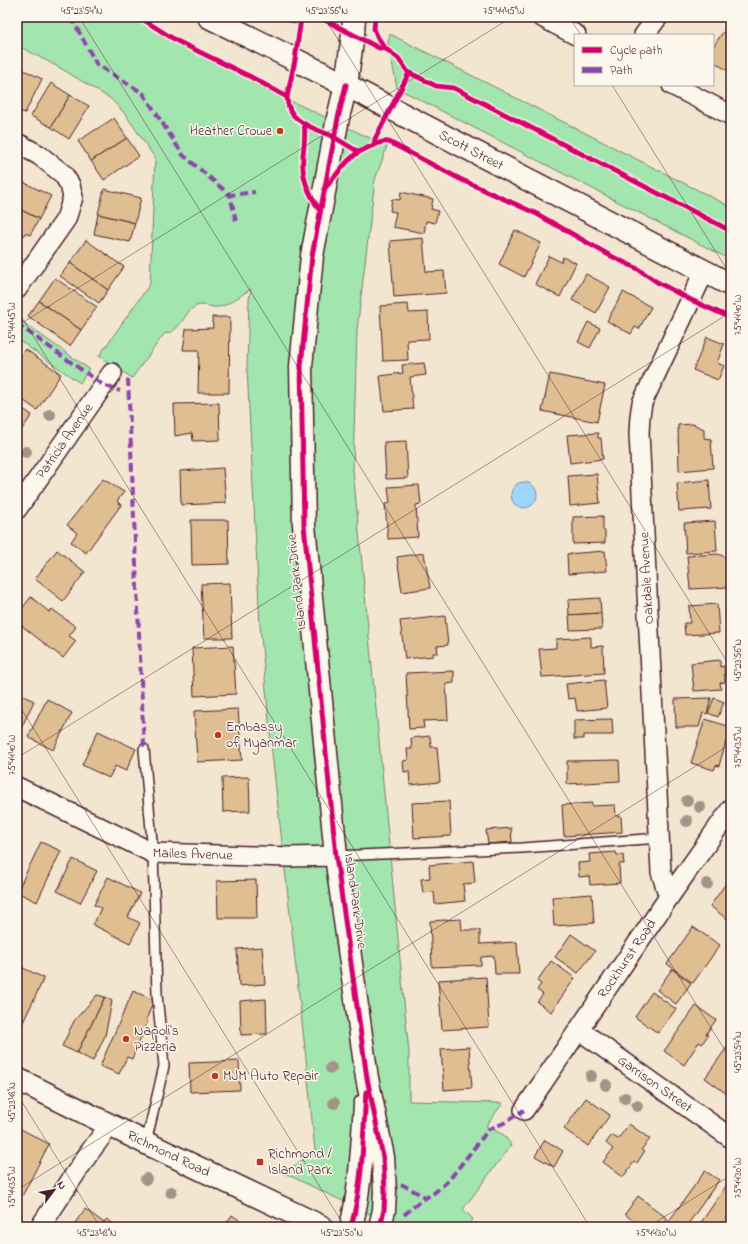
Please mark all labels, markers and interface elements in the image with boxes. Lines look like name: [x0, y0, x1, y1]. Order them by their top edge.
text: 45°23'54"N: [61, 4, 103, 19]
text: 45°23'56"N: [306, 4, 348, 19]
text: 75°44'45"W: [483, 4, 525, 19]
legend: [574, 34, 714, 86]
text: Cycle path: [610, 42, 662, 61]
text: Path: [610, 62, 633, 80]
place label: Heather Crowe: [190, 121, 273, 142]
street label: Scott Street: [435, 124, 508, 176]
marker: Heather Crowe: [275, 126, 285, 136]
text: 75°44'40"W: [731, 295, 746, 335]
text: 75°44'45"W: [5, 302, 20, 344]
street label: Patricia Avenue: [31, 398, 99, 483]
street label: Oakdale Avenue: [634, 531, 660, 625]
street label: Island Park Drive: [281, 532, 312, 631]
text: 45°23'56"N: [731, 639, 746, 681]
place label: Embassy of Myanmar: [226, 717, 297, 755]
text: 75°44'35"W: [731, 726, 746, 768]
marker: Embassy of Myanmar: [213, 730, 223, 740]
text: 75°44'40"W: [5, 735, 20, 775]
street label: Mailes Avenue: [153, 843, 234, 866]
street label: Island Park Drive: [338, 852, 372, 951]
street label: Rockhurst Road: [592, 915, 662, 1003]
place label: Napoli's Pizzeria: [134, 1021, 179, 1058]
text: 45°23'54"N: [731, 1031, 746, 1073]
marker: Napoli's Pizzeria: [121, 1034, 131, 1044]
street label: Garrison Street: [613, 1050, 697, 1118]
place label: MJM Auto Repair: [223, 1066, 319, 1087]
marker: MJM Auto Repair: [210, 1071, 220, 1081]
text: 45°23'48"N: [5, 1082, 20, 1122]
street label: Richmond Road: [123, 1125, 214, 1183]
place label: Richmond / Island Park: [268, 1144, 333, 1181]
marker: Richmond / Island Park: [255, 1157, 265, 1167]
text: 75°44'30"W: [731, 1158, 746, 1198]
text: 75°44'35"W: [5, 1166, 20, 1208]
north arrow: [34, 1170, 74, 1210]
text: N: [53, 1178, 70, 1193]
text: 45°23'48"N: [77, 1226, 117, 1241]
text: 45°23'50"N: [321, 1226, 363, 1241]
text: 75°44'30"W: [636, 1226, 676, 1241]

